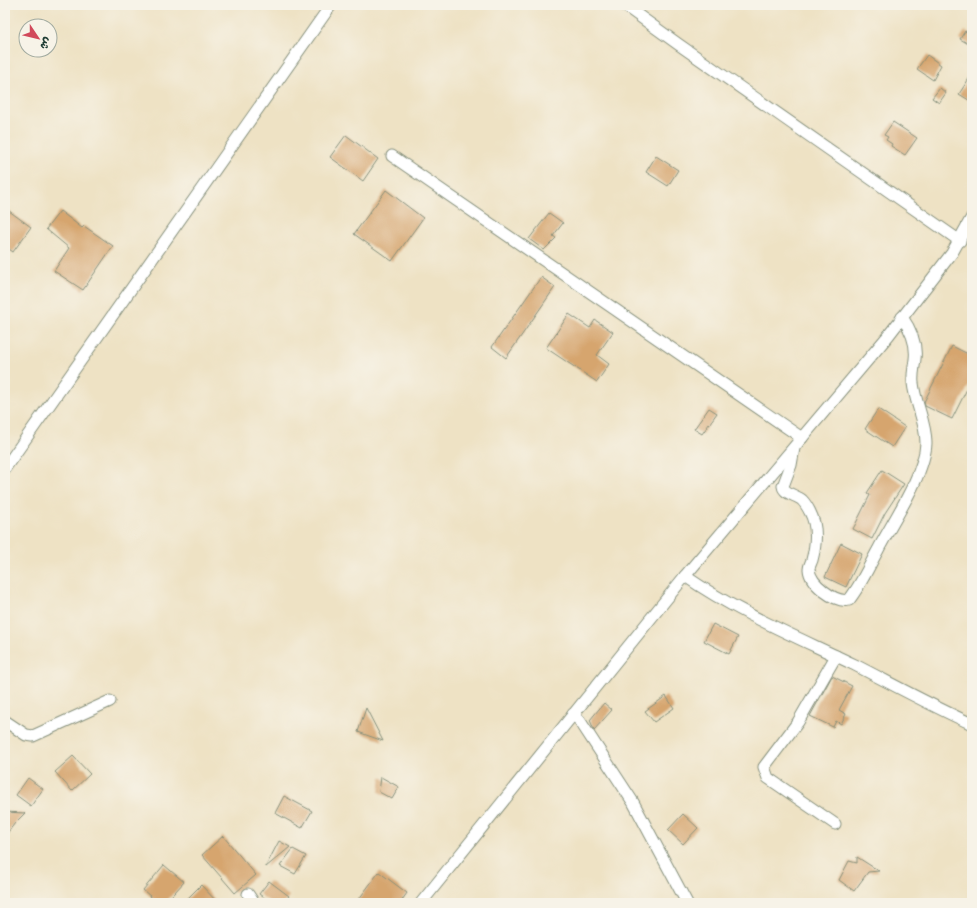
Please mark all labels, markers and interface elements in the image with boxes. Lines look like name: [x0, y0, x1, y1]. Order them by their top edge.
north arrow: [18, 18, 58, 58]
text: ش: [37, 35, 55, 53]

